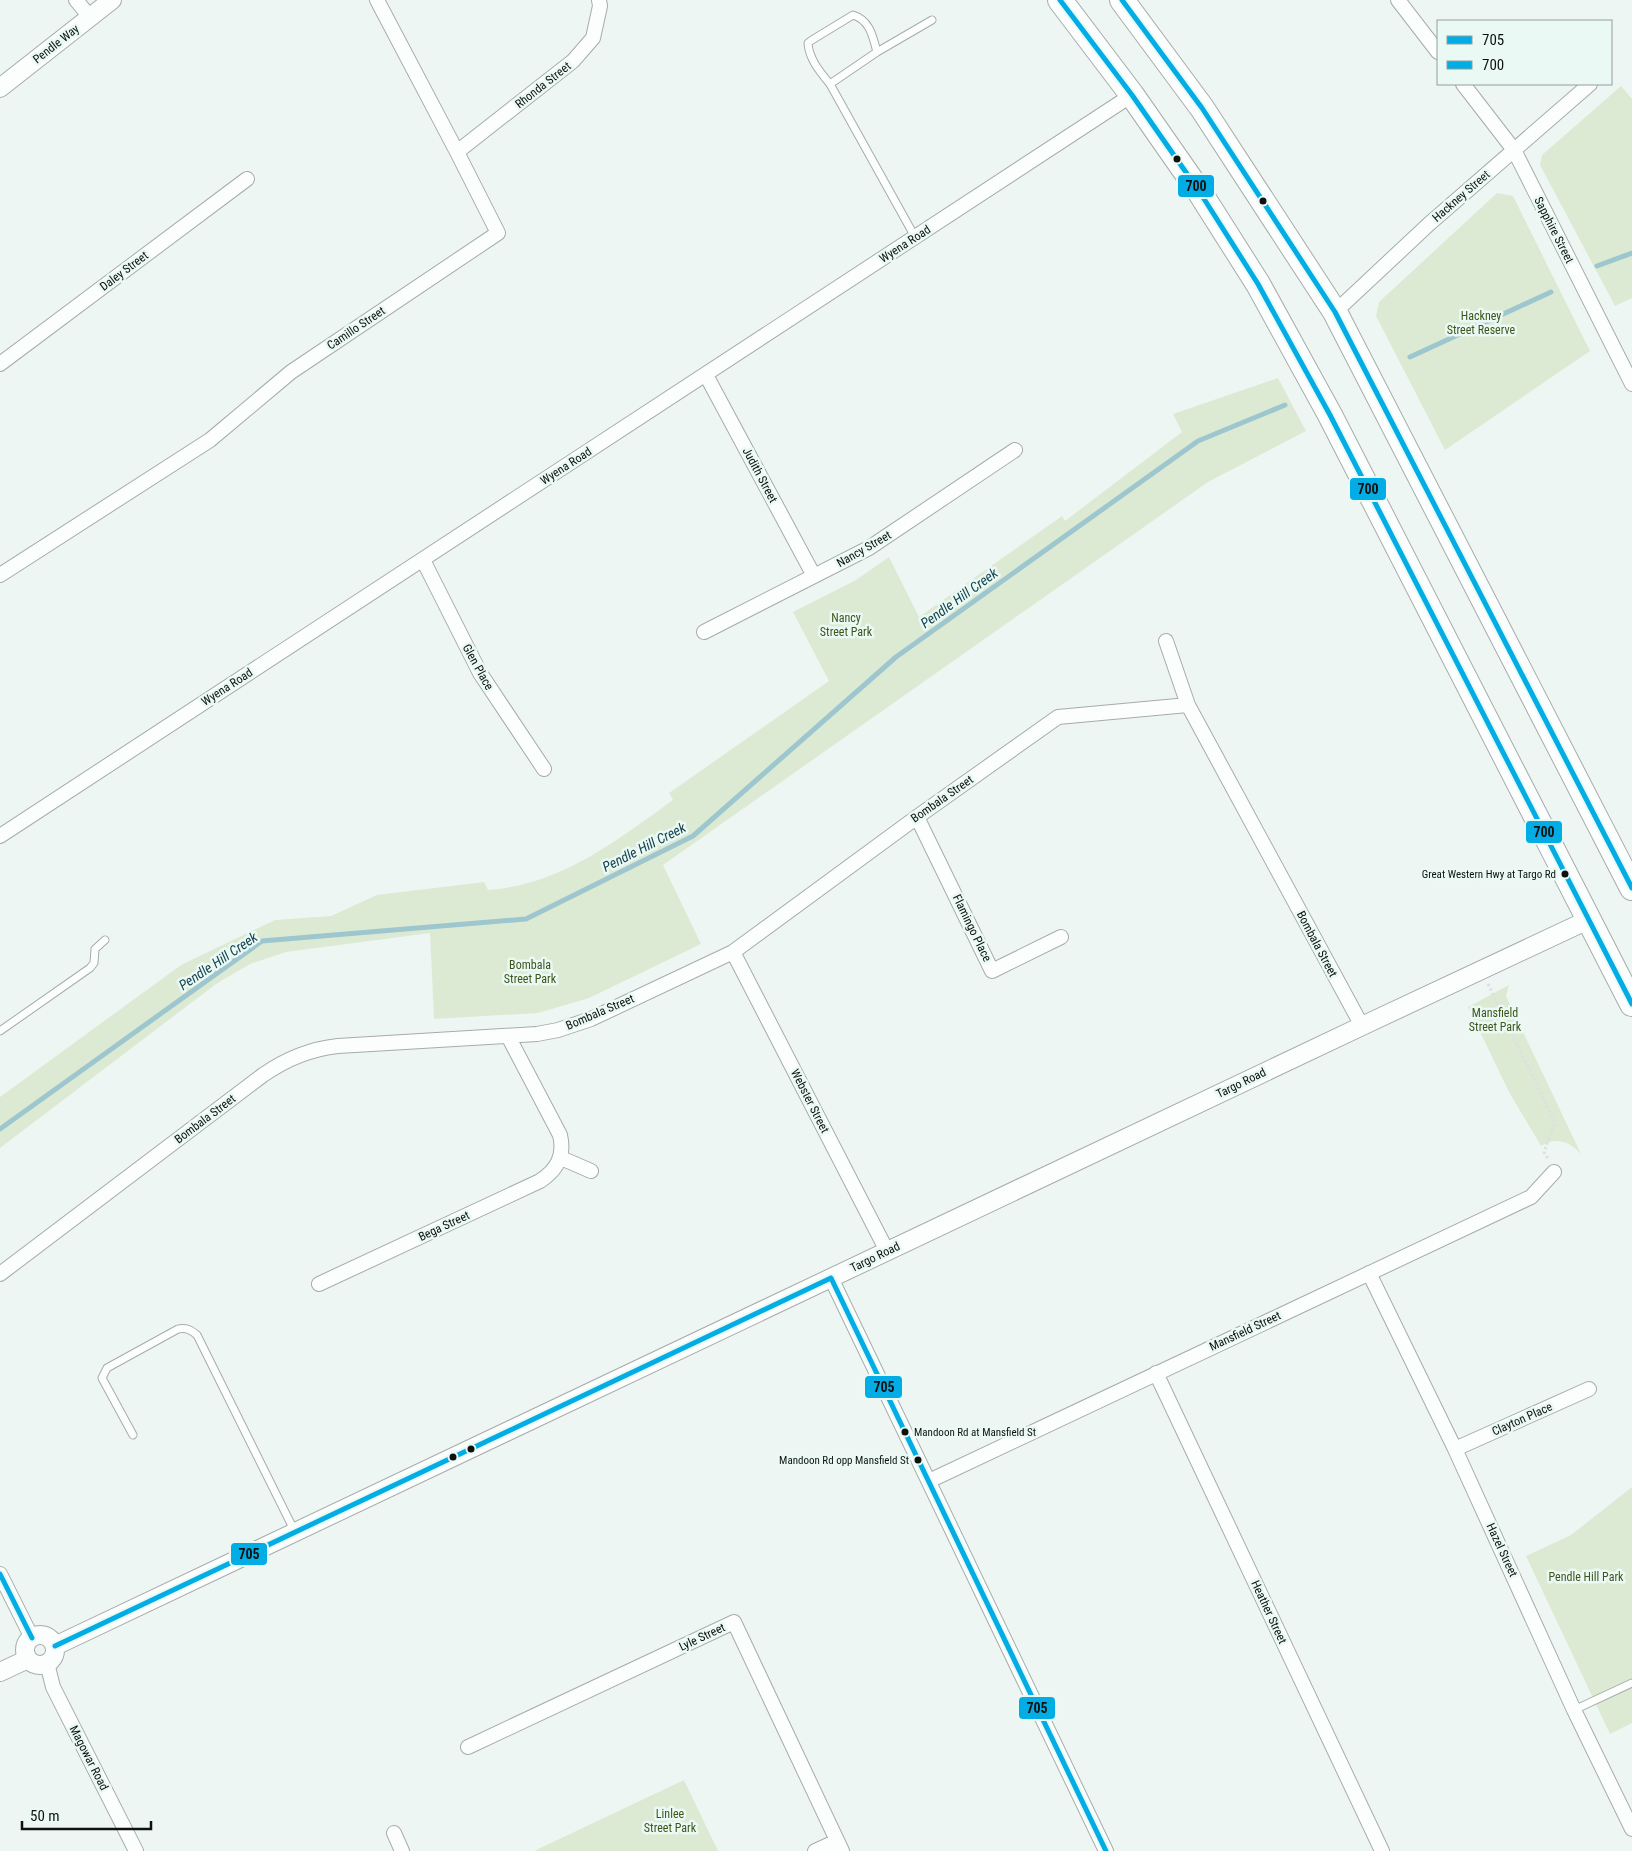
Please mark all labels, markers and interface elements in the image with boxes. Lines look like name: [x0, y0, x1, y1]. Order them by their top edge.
legend: [1437, 20, 1612, 85]
street label: Pendle Way: [30, 22, 82, 66]
text: 705: [1482, 31, 1504, 49]
text: 700: [1482, 56, 1504, 74]
street label: Rhonda Street: [512, 59, 574, 111]
unlabelled marker: [1172, 154, 1182, 164]
street label: Hackney Street: [1429, 167, 1493, 225]
line badge: 700: [1177, 174, 1215, 198]
text: 700: [1185, 178, 1207, 194]
street label: Sapphire Street: [1531, 195, 1577, 266]
unlabelled marker: [1258, 196, 1268, 206]
street label: Wyena Road: [877, 222, 933, 266]
street label: Daley Street: [97, 248, 151, 294]
street label: Camillo Street: [324, 303, 388, 352]
park label: Hackney Street Reserve: [1447, 309, 1516, 337]
street label: Wyena Road: [538, 444, 594, 488]
street label: Judith Street: [740, 445, 781, 505]
line badge: 700: [1349, 477, 1387, 501]
text: 700: [1357, 481, 1379, 497]
street label: Nancy Street: [834, 528, 894, 570]
water label: Pendle Hill Creek: [917, 564, 1001, 631]
park label: Nancy Street Park: [820, 611, 873, 639]
street label: Glen Place: [460, 642, 497, 693]
street label: Wyena Road: [199, 665, 255, 709]
street label: Bombala Street: [908, 772, 976, 826]
water label: Pendle Hill Creek: [600, 819, 689, 875]
line badge: 700: [1525, 820, 1563, 844]
text: 700: [1533, 824, 1555, 840]
place label: Great Western Hwy at Targo Rd: [1422, 868, 1556, 881]
marker: Great Western Hwy at Targo Rd: [1560, 869, 1570, 879]
street label: Flamingo Place: [950, 892, 994, 964]
street label: Bombala Street: [1294, 909, 1340, 980]
water label: Pendle Hill Creek: [176, 928, 261, 993]
park label: Bombala Street Park: [504, 958, 557, 986]
street label: Bombala Street: [564, 991, 637, 1033]
park label: Mansfield Street Park: [1469, 1006, 1522, 1034]
street label: Targo Road: [1214, 1065, 1268, 1101]
street label: Webster Street: [788, 1067, 832, 1136]
street label: Bombala Street: [172, 1091, 239, 1146]
street label: Bega Street: [416, 1208, 472, 1244]
street label: Targo Road: [848, 1239, 902, 1275]
street label: Mansfield Street: [1207, 1308, 1283, 1354]
line badge: 705: [864, 1375, 903, 1399]
text: 705: [873, 1379, 895, 1395]
street label: Clayton Place: [1490, 1399, 1555, 1439]
place label: Mandoon Rd at Mansfield St: [914, 1426, 1036, 1439]
marker: Mandoon Rd at Mansfield St: [900, 1427, 910, 1437]
unlabelled marker: [466, 1444, 476, 1454]
unlabelled marker: [448, 1452, 458, 1462]
place label: Mandoon Rd opp Mansfield St: [779, 1454, 909, 1467]
marker: Mandoon Rd opp Mansfield St: [913, 1455, 923, 1465]
street label: Hazel Street: [1483, 1521, 1521, 1579]
line badge: 705: [230, 1542, 268, 1566]
text: 705: [238, 1546, 260, 1562]
park label: Pendle Hill Park: [1549, 1570, 1624, 1584]
street label: Heather Street: [1248, 1578, 1290, 1646]
street label: Lyle Street: [677, 1620, 728, 1654]
line badge: 705: [1018, 1696, 1056, 1720]
text: 705: [1026, 1700, 1048, 1716]
street label: Magowar Road: [67, 1723, 111, 1793]
scale bar: [22, 1798, 151, 1830]
text: 50 m: [30, 1807, 60, 1825]
park label: Linlee Street Park: [644, 1807, 697, 1835]

